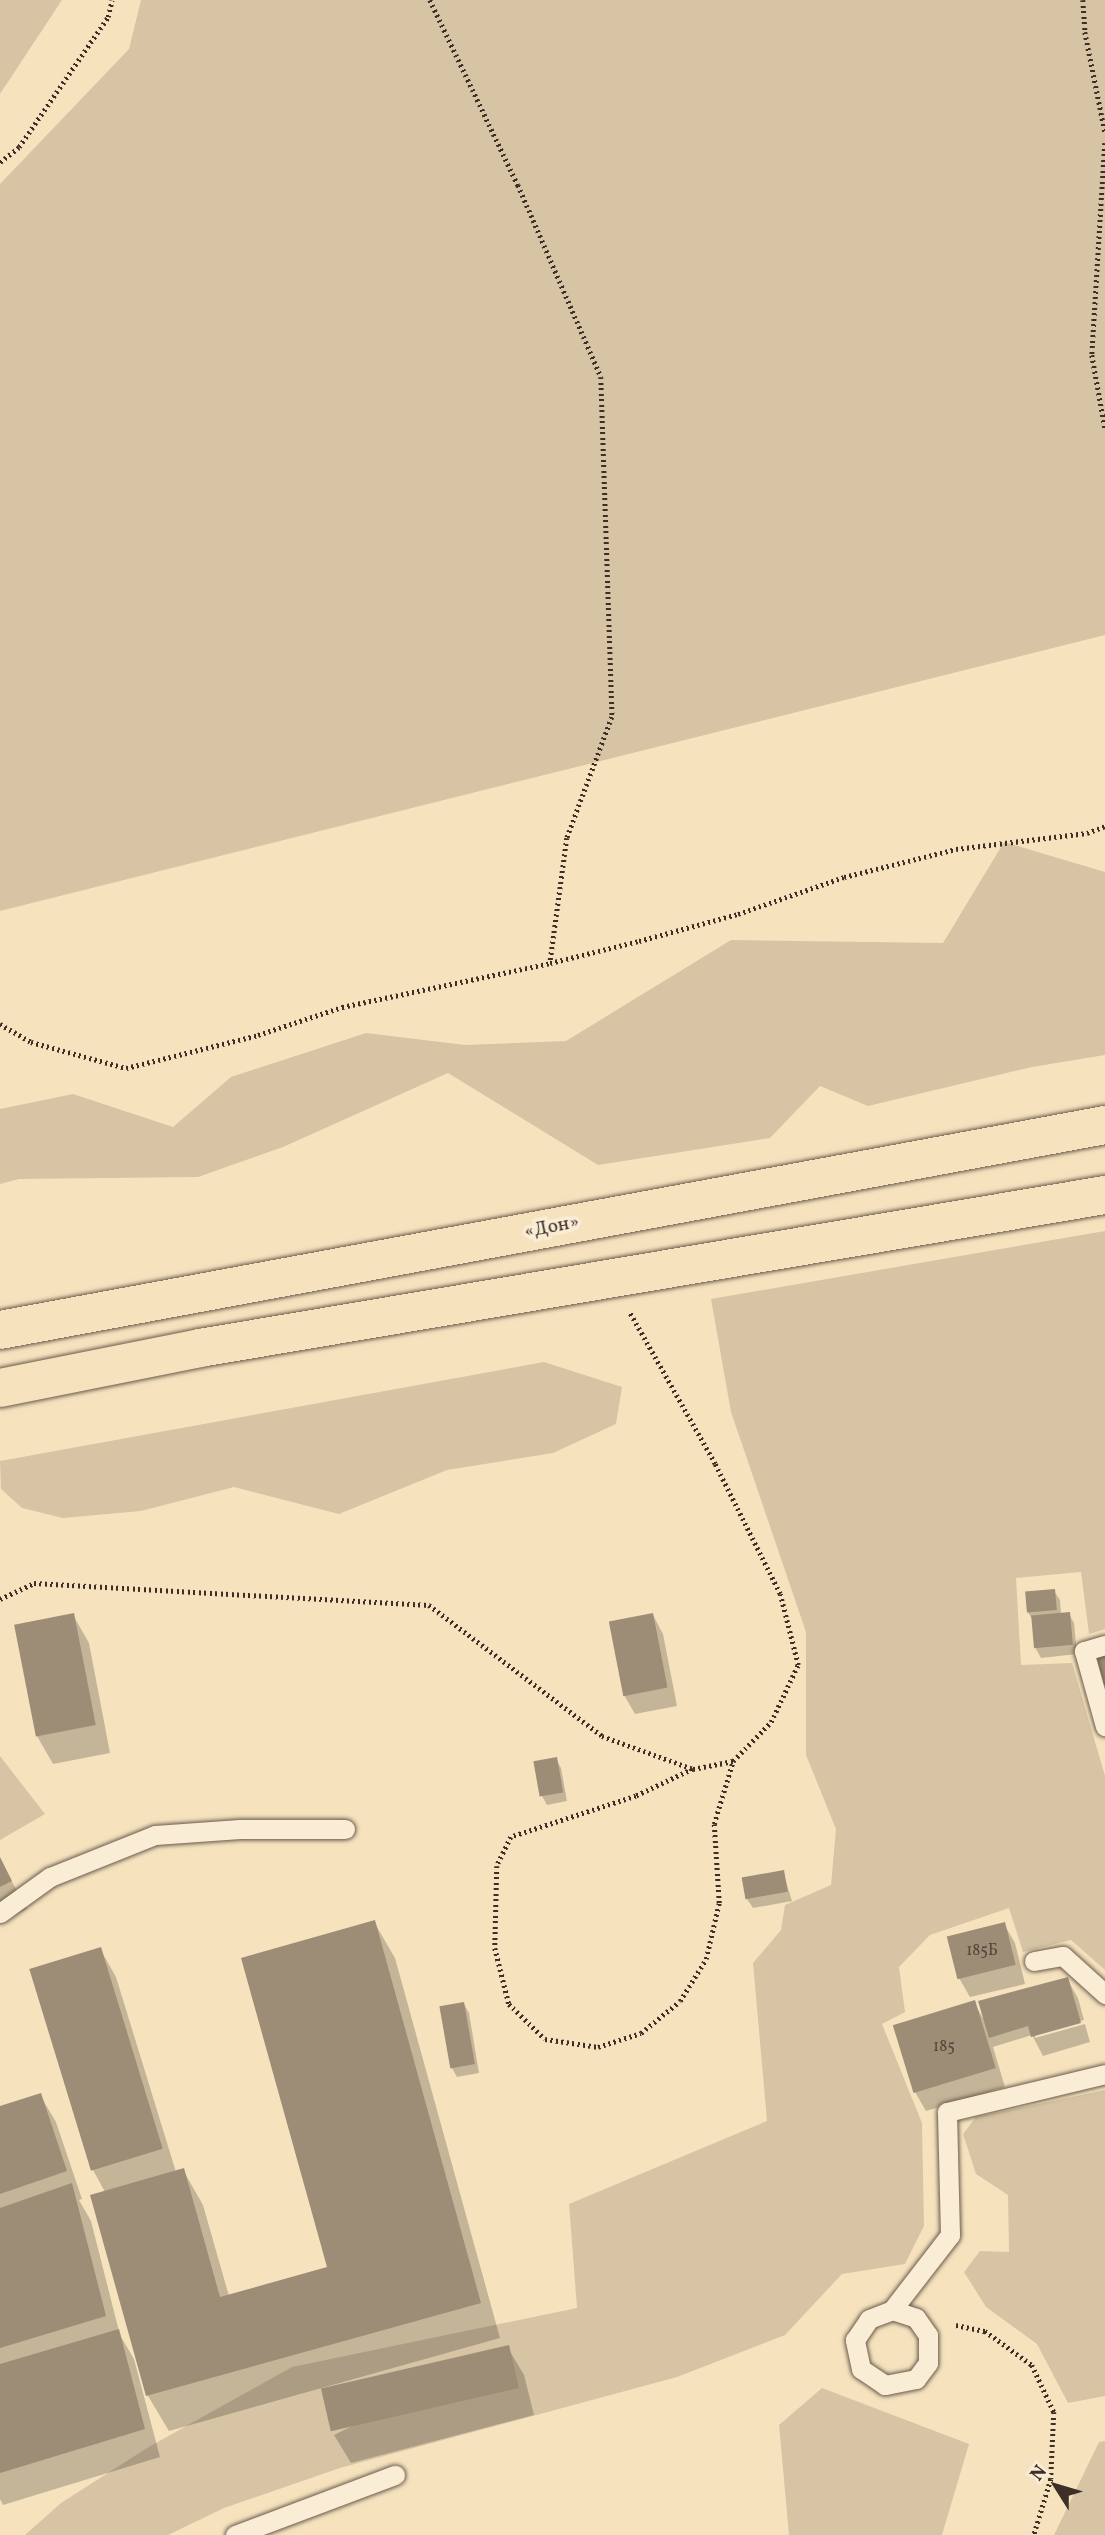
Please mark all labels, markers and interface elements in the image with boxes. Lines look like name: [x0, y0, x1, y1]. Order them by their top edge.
street label: «Дон»: [523, 1212, 581, 1244]
house number: 185Б: [966, 1941, 998, 1961]
house number: 185: [933, 2037, 955, 2057]
north arrow: [1021, 2451, 1091, 2521]
text: N: [1025, 2460, 1054, 2487]

